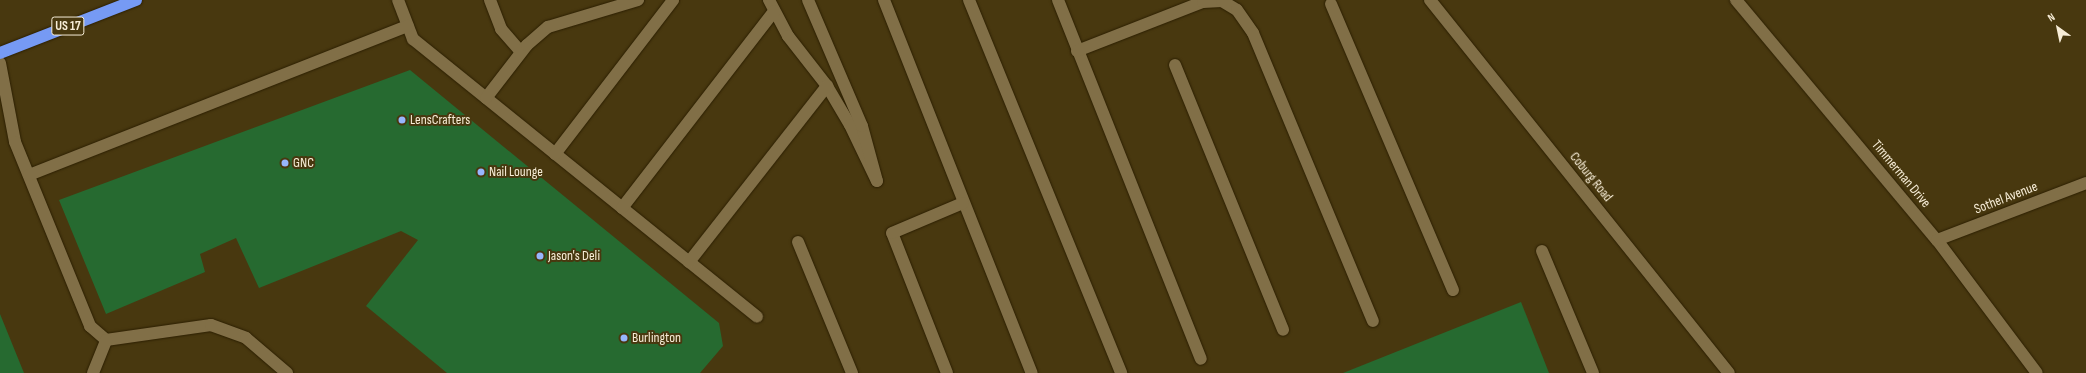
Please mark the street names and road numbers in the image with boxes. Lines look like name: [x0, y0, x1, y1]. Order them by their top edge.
road number: US 17: [51, 15, 85, 37]
street label: Timmerman Drive: [1868, 137, 1934, 211]
street label: Coburg Road: [1566, 149, 1616, 205]
street label: Sothel Avenue: [1972, 178, 2040, 218]

